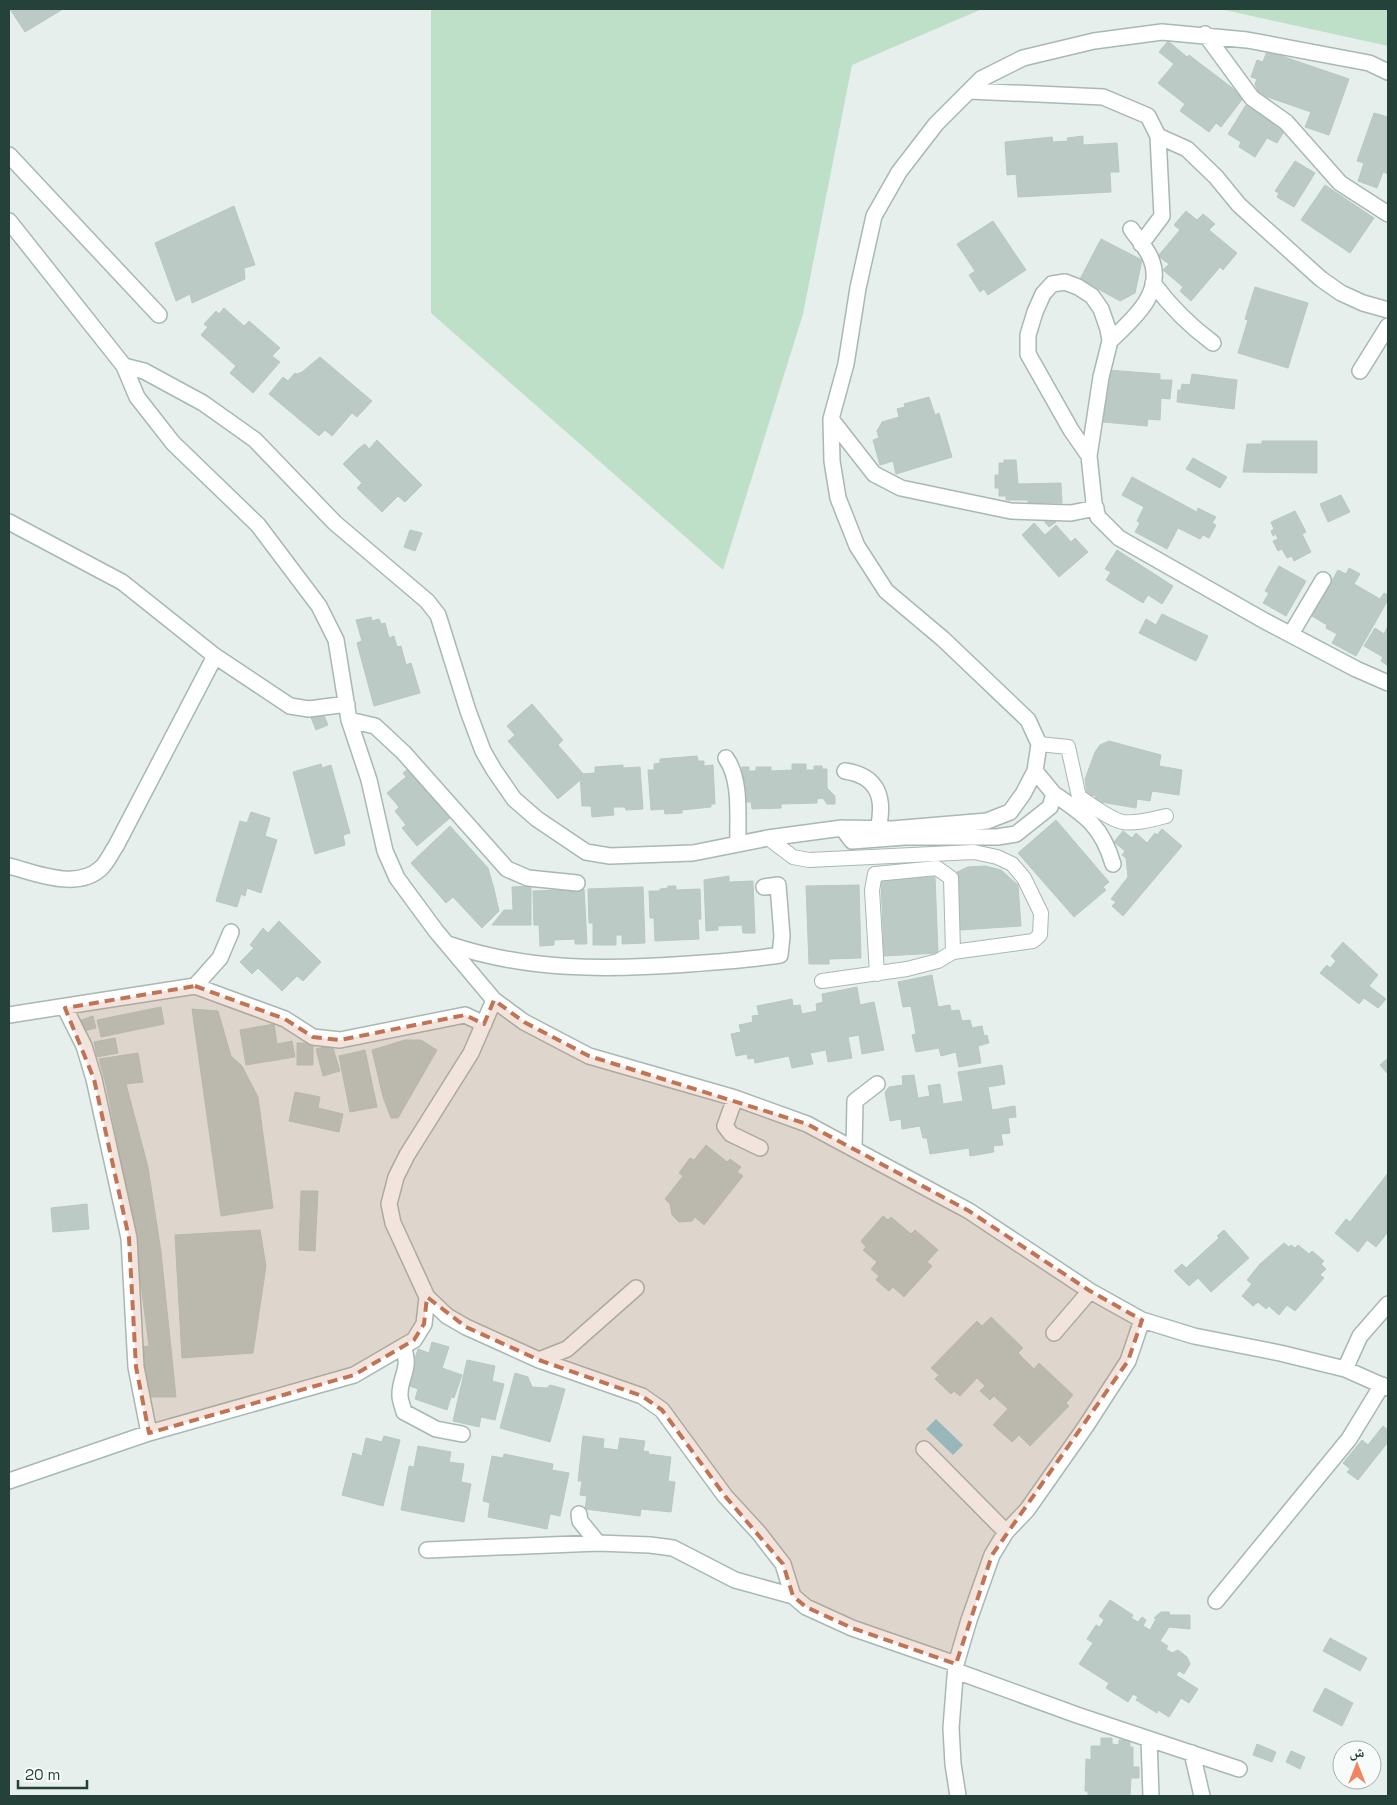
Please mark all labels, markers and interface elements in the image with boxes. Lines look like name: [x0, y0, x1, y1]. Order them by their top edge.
north arrow: [1332, 1740, 1382, 1790]
text: ش: [1350, 1743, 1365, 1761]
scale bar: [18, 1758, 86, 1790]
text: 20 m: [25, 1765, 60, 1784]

